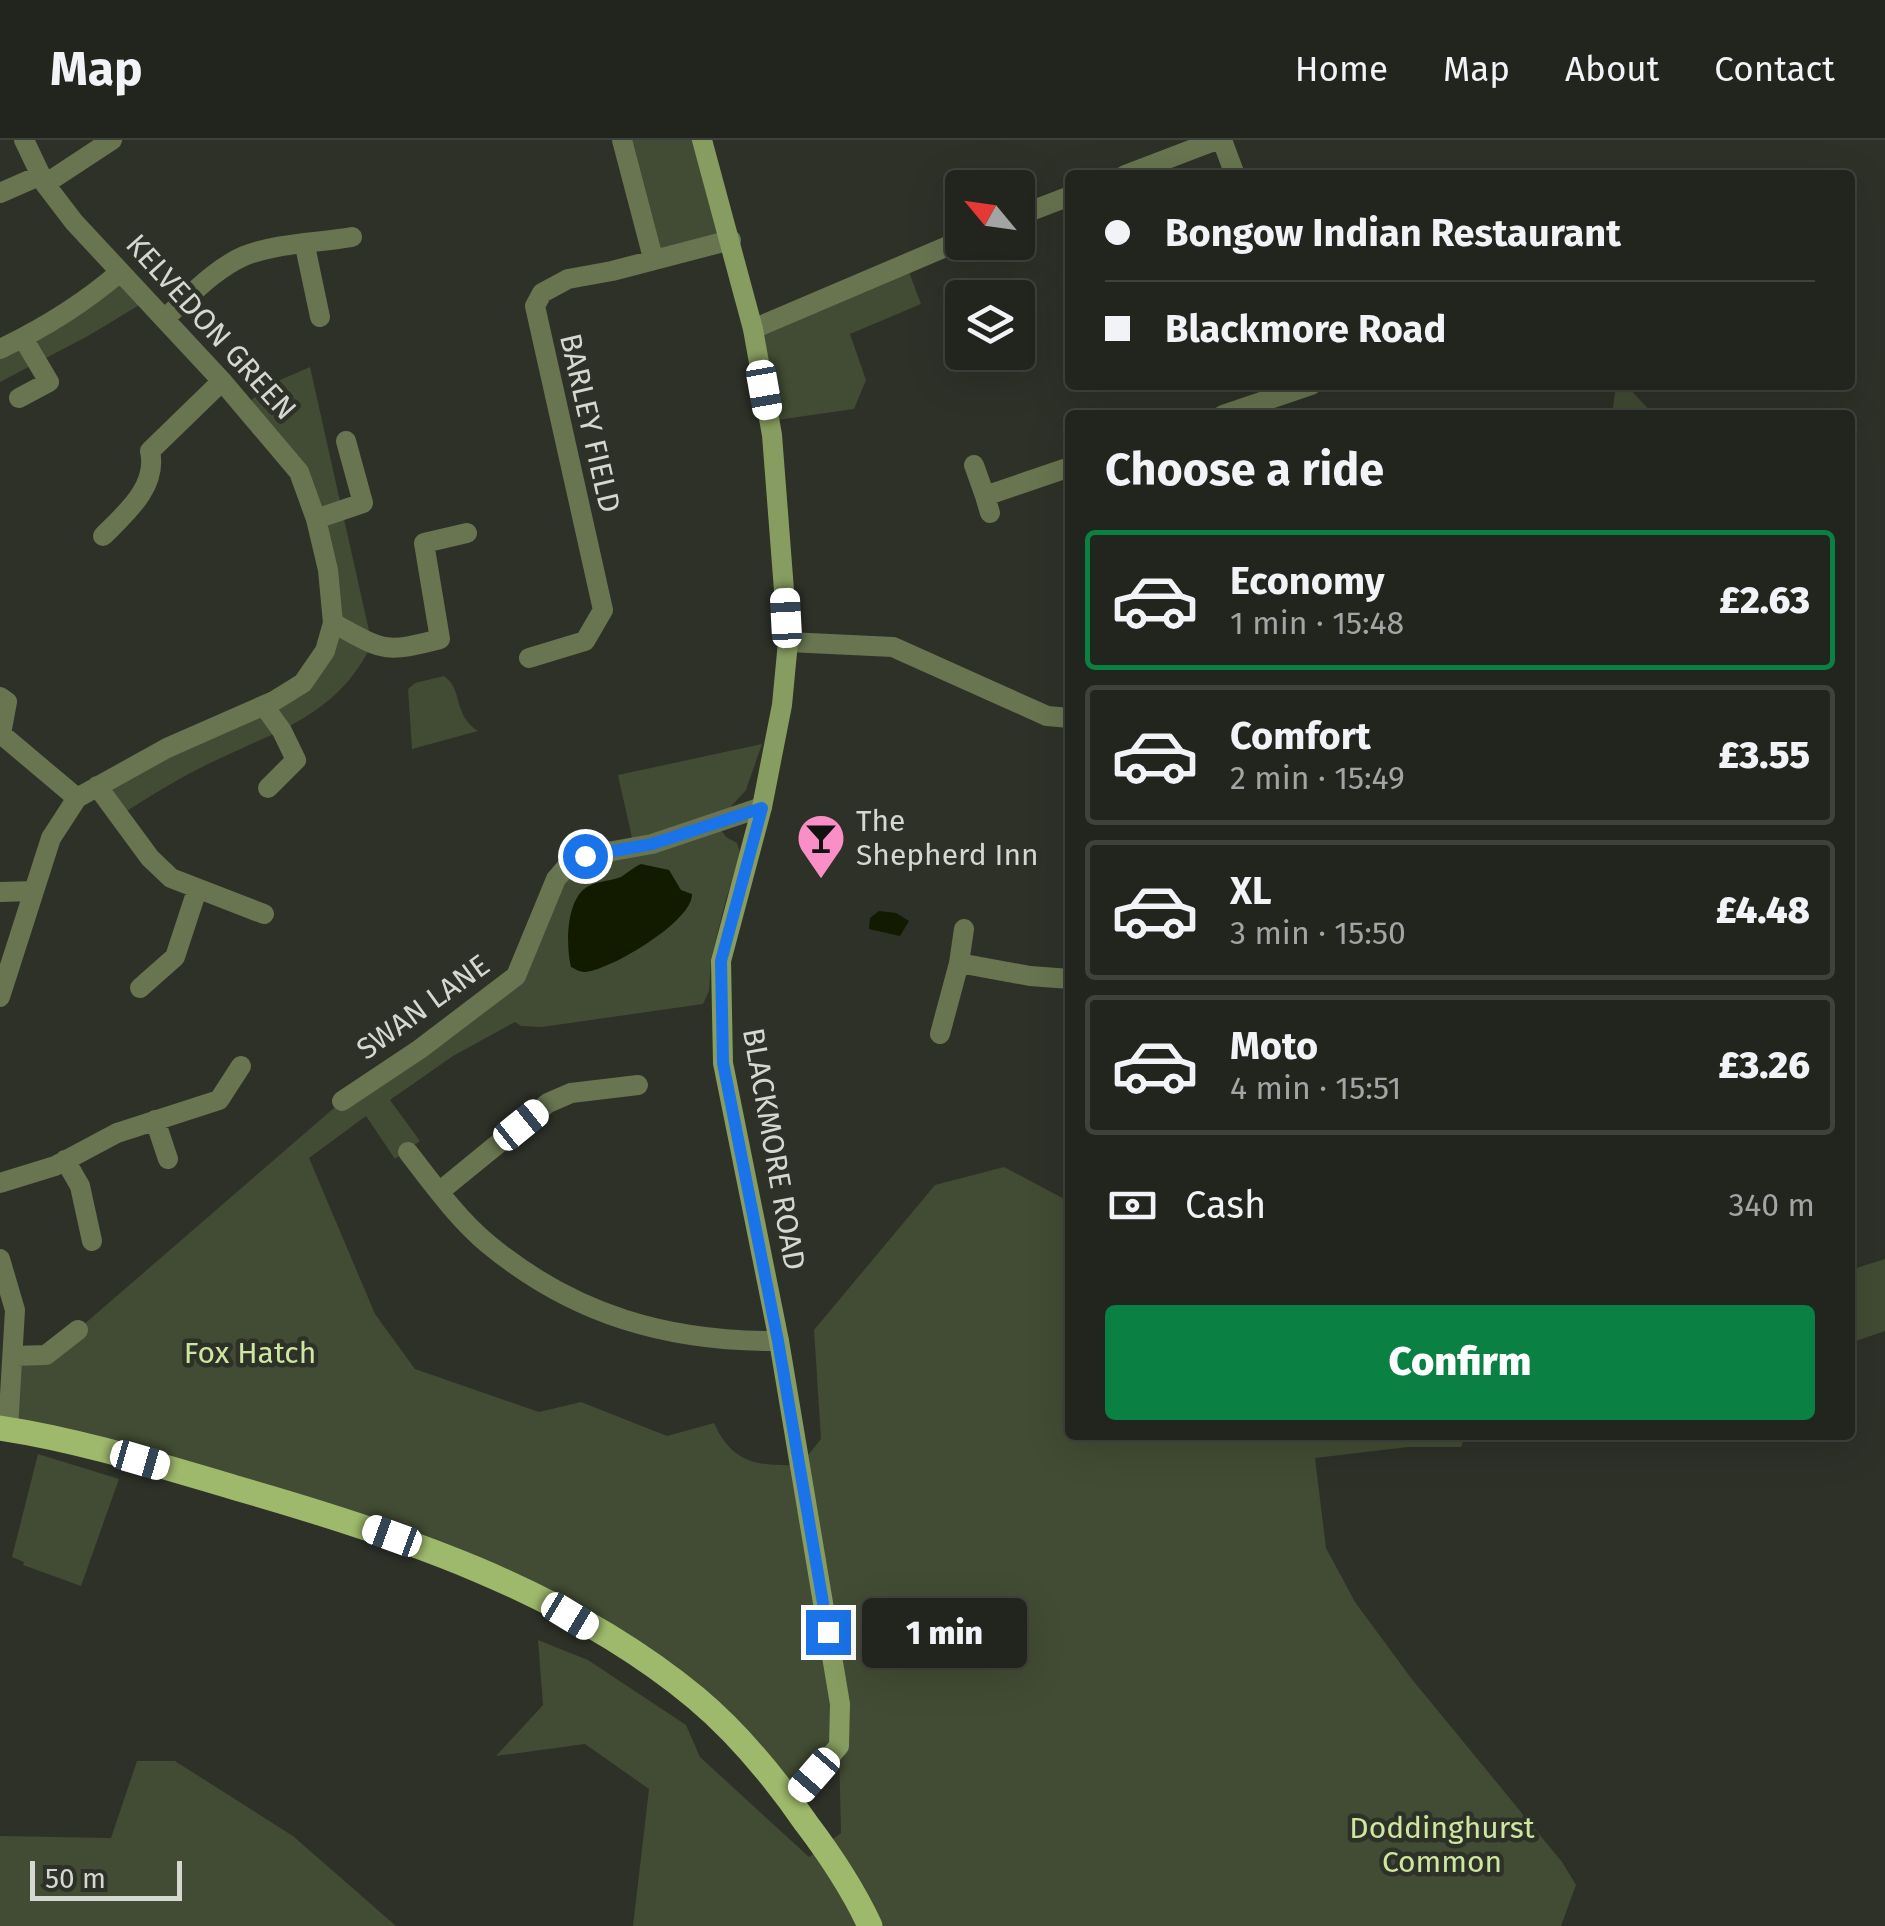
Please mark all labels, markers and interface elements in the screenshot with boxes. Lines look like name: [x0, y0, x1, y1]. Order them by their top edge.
text: Map: [50, 40, 143, 98]
text: Home: [1295, 48, 1388, 90]
text: Map: [1443, 48, 1510, 90]
text: About: [1565, 48, 1659, 90]
text: Contact: [1714, 48, 1835, 90]
north arrow: [945, 170, 1035, 260]
map controls: [945, 170, 1035, 370]
text: Bongow Indian Restaurant: [1165, 210, 1621, 256]
street label: KELVEDON GREEN: [118, 227, 304, 427]
button: layers: [945, 280, 1035, 370]
text: Blackmore Road: [1165, 306, 1446, 352]
street label: BARLEY FIELD: [552, 330, 628, 516]
car: [744, 358, 784, 422]
text: Choose a ride: [1105, 443, 1384, 497]
icon: car: [1110, 555, 1200, 645]
text: Economy: [1230, 558, 1385, 604]
text: £2.63: [1719, 577, 1810, 623]
car: [769, 587, 803, 649]
text: 1 min · 15:48: [1230, 604, 1404, 642]
icon: car: [1110, 710, 1200, 800]
text: Comfort: [1230, 713, 1371, 759]
text: £3.55: [1718, 732, 1810, 778]
text: 2 min · 15:49: [1230, 759, 1405, 797]
place label: The Shepherd Inn: [856, 803, 1039, 873]
bar icon: The Shepherd Inn: [795, 812, 847, 880]
route start: [563, 834, 608, 879]
icon: car: [1110, 865, 1200, 955]
text: XL: [1230, 868, 1272, 914]
text: £4.48: [1716, 887, 1810, 933]
text: 3 min · 15:50: [1230, 914, 1406, 952]
street label: SWAN LANE: [350, 947, 496, 1067]
icon: car: [1110, 1020, 1200, 1110]
text: Moto: [1230, 1023, 1318, 1069]
street label: BLACKMORE ROAD: [735, 1025, 813, 1273]
text: £3.26: [1719, 1042, 1810, 1088]
text: 4 min · 15:51: [1230, 1069, 1401, 1107]
car: [488, 1094, 554, 1156]
icon: cash: [1105, 1178, 1160, 1233]
text: Cash: [1185, 1182, 1266, 1228]
text: 340 m: [1728, 1186, 1815, 1224]
button: Confirm: [1105, 1305, 1815, 1420]
park label: Fox Hatch: [184, 1335, 316, 1371]
car: [107, 1437, 173, 1483]
car: [359, 1512, 425, 1560]
car: [537, 1588, 603, 1644]
callout: 1 min: [863, 1597, 1028, 1667]
route end: [806, 1610, 851, 1655]
text: 1 min: [906, 1614, 983, 1652]
car: [783, 1743, 845, 1807]
park label: Doddinghurst Common: [1349, 1810, 1535, 1880]
scale bar: [30, 1856, 182, 1900]
text: 50 m: [45, 1862, 106, 1895]

